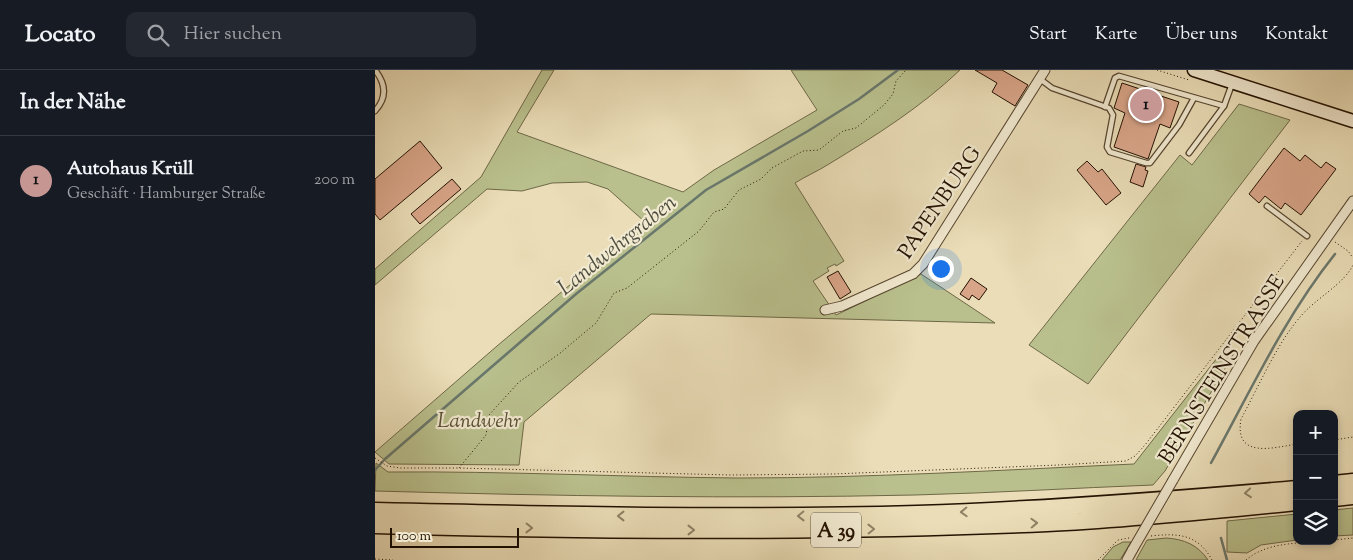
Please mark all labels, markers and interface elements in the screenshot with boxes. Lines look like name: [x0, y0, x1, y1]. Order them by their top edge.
search box: [126, 12, 476, 57]
text: Locato: [25, 18, 96, 52]
icon: search: [144, 21, 172, 49]
text: Hier suchen: [184, 21, 282, 48]
text: Start: [1029, 22, 1067, 48]
text: Karte: [1095, 22, 1137, 48]
text: Über uns: [1165, 22, 1237, 48]
text: Kontakt: [1265, 22, 1328, 48]
pin: 1: [1130, 86, 1162, 124]
text: In der Nähe: [20, 88, 126, 118]
street label: PAPENBURG: [892, 141, 990, 265]
text: Autohaus Krüll: [67, 156, 194, 183]
text: 1: [33, 169, 39, 192]
text: 200 m: [314, 169, 355, 192]
text: Geschäft · Hamburger Straße: [67, 183, 266, 206]
water label: Landwehrgraben: [551, 188, 685, 305]
your location: [928, 256, 954, 282]
street label: BERNSTEINSTRASSE: [1152, 269, 1293, 471]
park label: Landwehr: [437, 407, 522, 437]
map controls: [1293, 410, 1338, 545]
button: +: [1293, 410, 1338, 455]
button: −: [1293, 455, 1338, 500]
one-way arrow: [1244, 487, 1252, 498]
button: layers: [1293, 500, 1338, 545]
one-way arrow: [960, 507, 968, 517]
one-way arrow: [797, 510, 805, 521]
one-way arrow: [617, 511, 625, 521]
road number: A 39: [811, 512, 861, 548]
one-way arrow: [1030, 518, 1038, 528]
one-way arrow: [525, 523, 533, 533]
one-way arrow: [867, 523, 875, 534]
scale bar: [390, 525, 519, 548]
one-way arrow: [688, 525, 695, 535]
text: 100 m: [397, 527, 431, 547]

